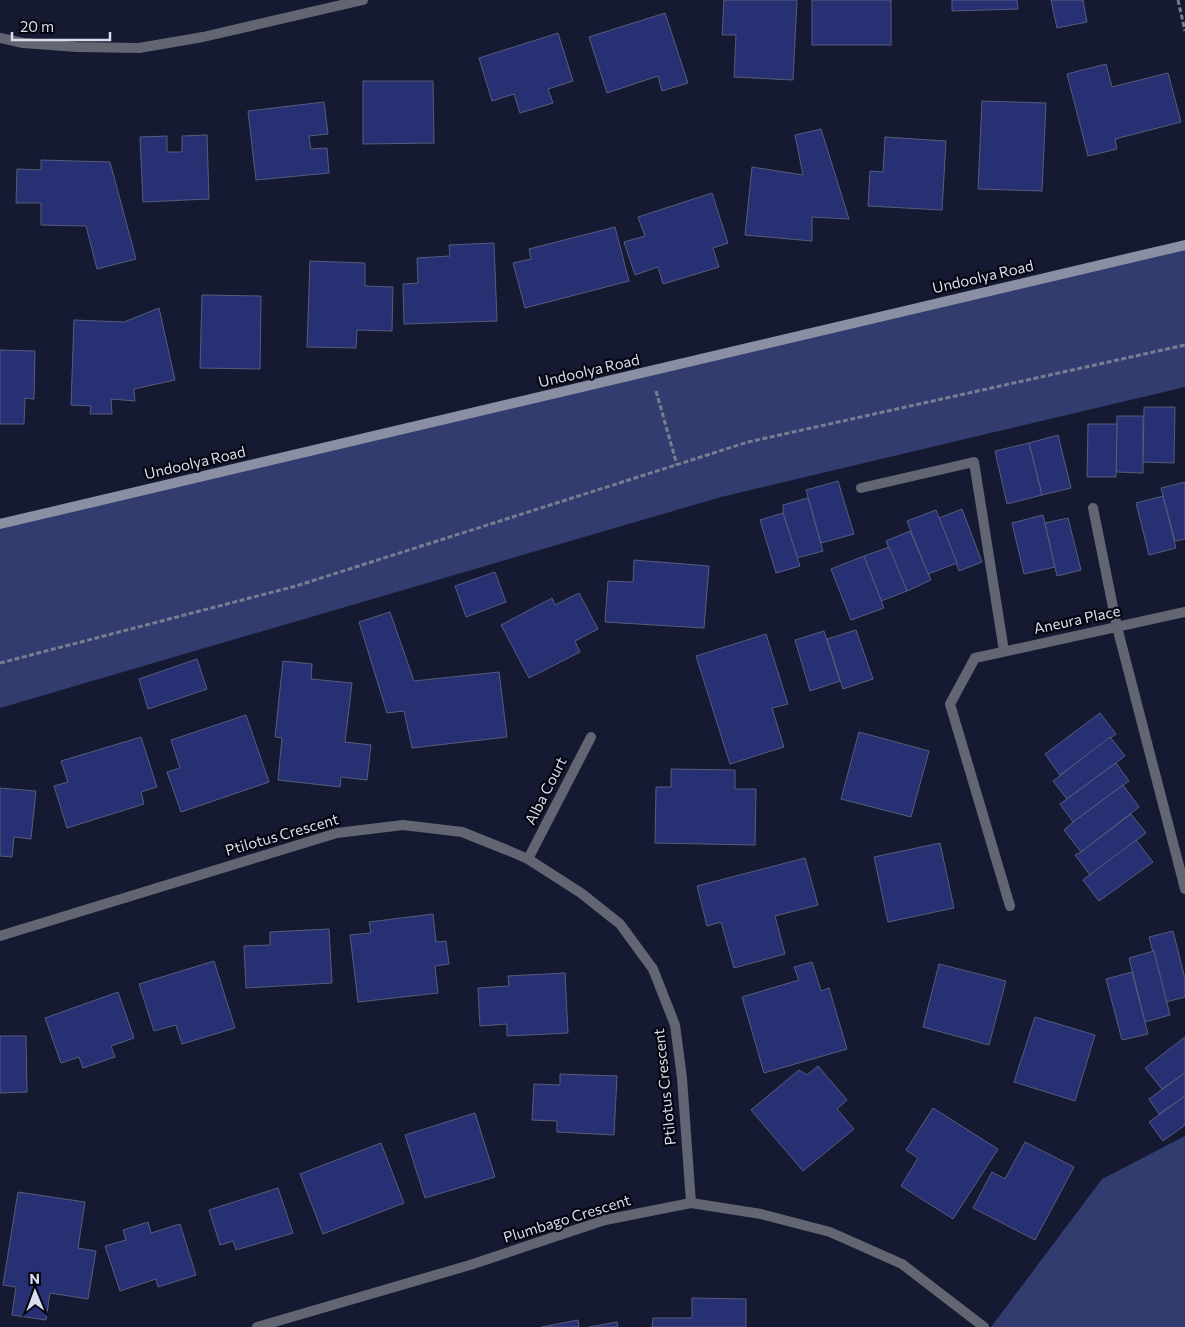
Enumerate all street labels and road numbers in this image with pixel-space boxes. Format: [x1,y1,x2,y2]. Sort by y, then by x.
street label: Undoolya Road [930,256,1035,296]
street label: Undoolya Road [536,350,641,390]
street label: Undoolya Road [142,442,247,482]
street label: Aneura Place [1032,601,1122,637]
street label: Alba Court [520,754,570,827]
street label: Ptilotus Crescent [223,809,341,859]
street label: Ptilotus Crescent [649,1028,679,1146]
street label: Plumbago Crescent [501,1190,632,1246]

